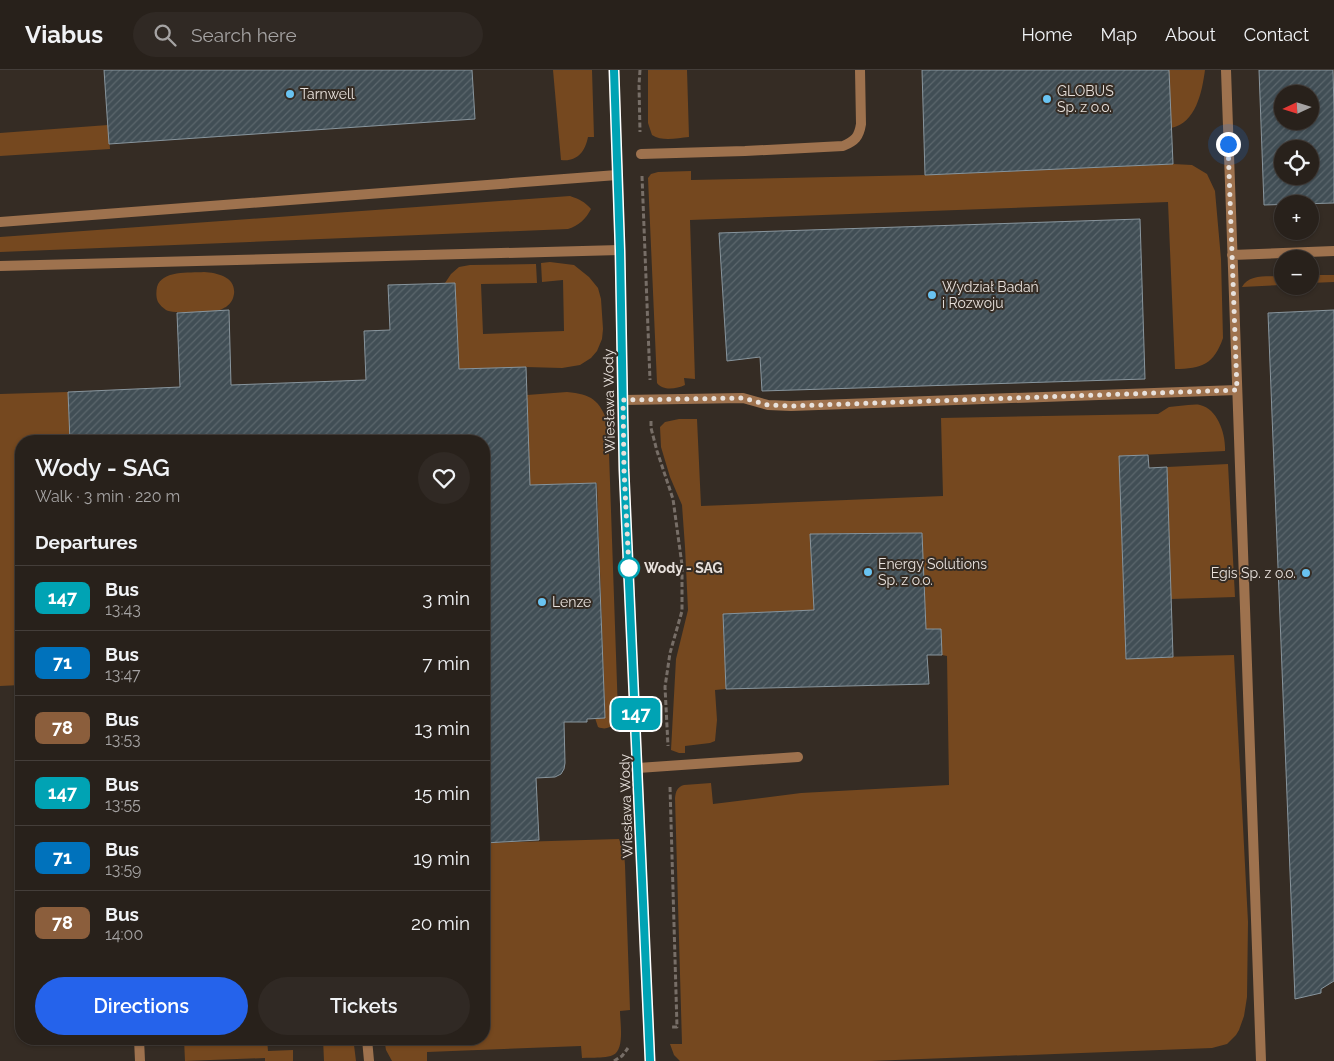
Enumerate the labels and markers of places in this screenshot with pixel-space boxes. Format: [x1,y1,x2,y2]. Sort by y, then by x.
place label: GLOBUS Sp. z o.o. [1057,83,1114,115]
place label: Tarnwell [300,86,355,102]
marker: Tarnwell [284,88,296,100]
marker: GLOBUS Sp. z o.o. [1041,93,1053,105]
place label: Wydział Badań i Rozwoju [942,279,1039,311]
marker: Wydział Badań i Rozwoju [926,289,938,301]
place label: Energy Solutions Sp. z o.o. [878,556,987,588]
marker: Wody - SAG [618,557,640,579]
place label: Wody - SAG [644,560,723,576]
place label: Egis Sp. z o.o. [1211,565,1296,581]
marker: Energy Solutions Sp. z o.o. [862,566,874,578]
marker: Egis Sp. z o.o. [1300,567,1312,579]
place label: Lenze [552,594,591,610]
marker: Lenze [536,596,548,608]

